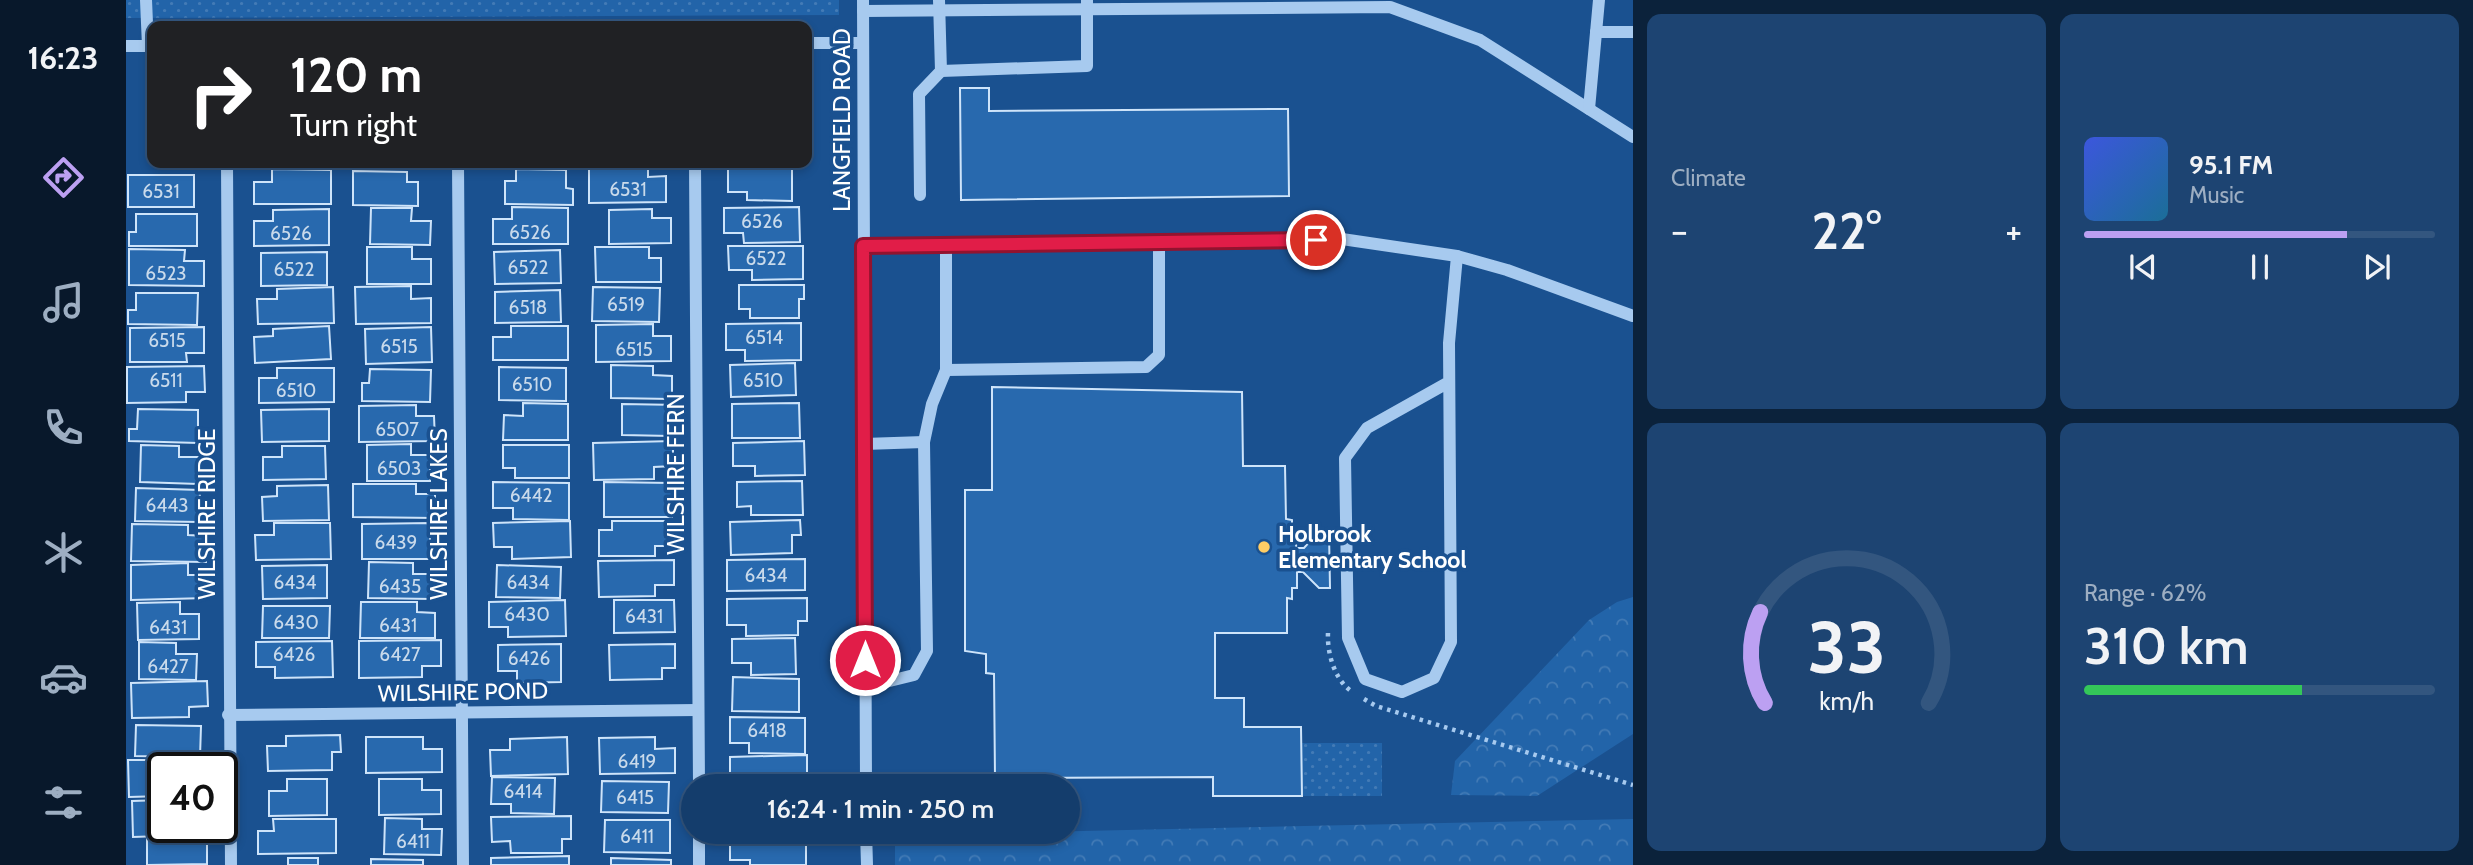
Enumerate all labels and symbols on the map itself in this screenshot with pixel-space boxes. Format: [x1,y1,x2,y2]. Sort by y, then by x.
street label: LANGFIELD ROAD [828,28,856,212]
house number: 6531 [609,178,647,201]
house number: 6531 [142,180,180,203]
house number: 6526 [741,210,783,233]
pin [1286,210,1346,270]
house number: 6526 [509,221,551,244]
house number: 6526 [270,222,312,245]
house number: 6522 [746,247,786,270]
house number: 6522 [508,256,548,279]
house number: 6522 [274,258,314,281]
house number: 6523 [145,262,187,285]
house number: 6519 [607,293,645,316]
house number: 6518 [509,296,547,319]
house number: 6514 [745,326,783,349]
house number: 6515 [148,329,186,352]
house number: 6515 [380,335,418,358]
house number: 6515 [615,338,653,361]
house number: 6511 [149,369,183,392]
house number: 6510 [743,369,783,392]
house number: 6510 [512,373,552,396]
house number: 6510 [276,379,316,402]
street label: WILSHIRE FERN [662,393,690,555]
house number: 6507 [375,418,419,441]
street label: WILSHIRE RIDGE [193,428,221,600]
street label: WILSHIRE LAKES [425,428,453,600]
house number: 6503 [377,457,421,480]
house number: 6442 [510,484,552,507]
house number: 6443 [145,494,189,517]
place label: Holbrook Elementary School [1278,520,1466,574]
house number: 6439 [375,531,417,554]
marker: Holbrook Elementary School [1256,539,1272,555]
house number: 6434 [744,564,788,587]
house number: 6434 [273,571,317,594]
house number: 6434 [506,571,550,594]
house number: 6435 [379,575,421,598]
house number: 6430 [504,603,550,626]
house number: 6431 [625,605,663,628]
house number: 6430 [273,611,319,634]
house number: 6431 [379,614,417,637]
house number: 6431 [149,616,187,639]
position arrow [828,623,902,697]
house number: 6426 [273,643,315,666]
house number: 6427 [379,643,421,666]
house number: 6426 [508,647,550,670]
house number: 6427 [147,655,189,678]
street label: WILSHIRE POND [378,677,548,707]
house number: 6418 [747,719,787,742]
house number: 6419 [618,750,656,773]
speed limit sign: 40 [147,752,238,843]
house number: 6414 [504,780,542,803]
house number: 6415 [616,786,654,809]
house number: 6411 [620,825,654,848]
house number: 6411 [396,830,430,853]

